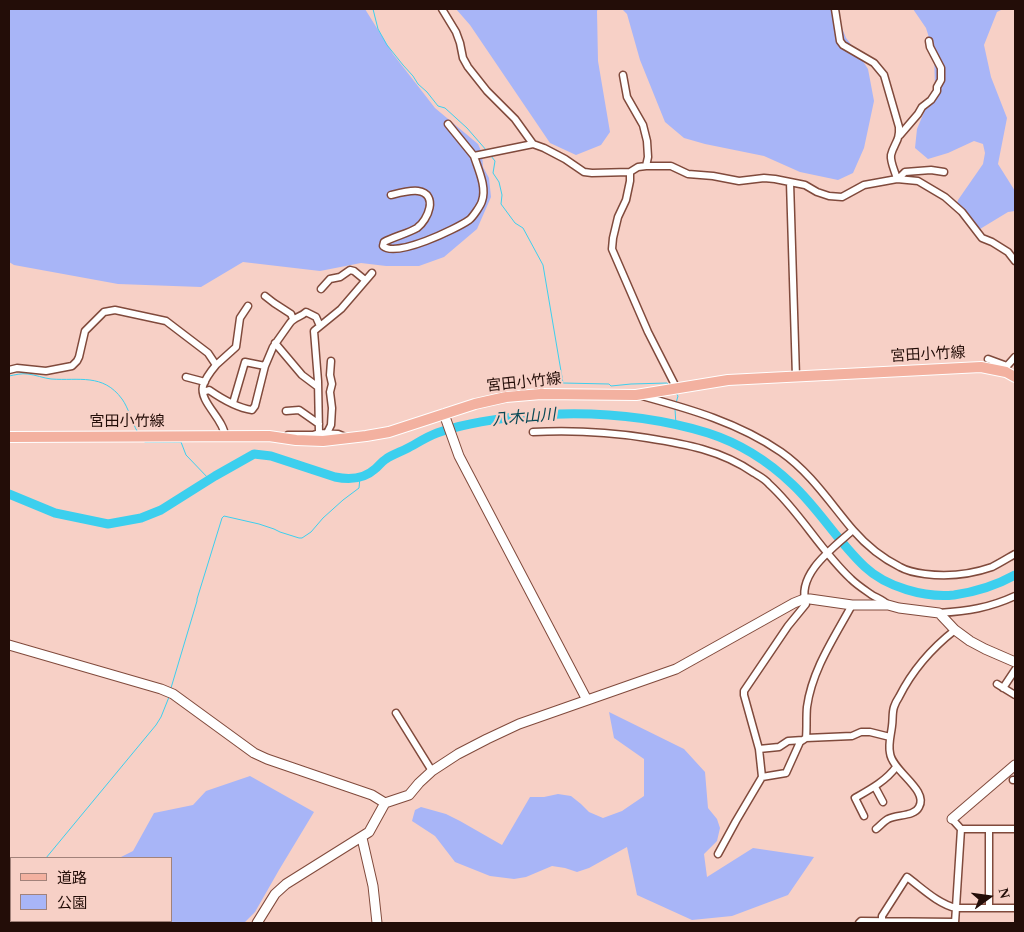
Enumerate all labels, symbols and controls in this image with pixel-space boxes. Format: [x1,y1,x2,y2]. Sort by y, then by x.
street label: 宮田小竹線 [890,344,966,366]
street label: 宮田小竹線 [486,370,562,396]
water label: 八木山川 [491,406,557,430]
street label: 宮田小竹線 [90,413,164,431]
legend [10,857,172,922]
text: 道路 [57,870,87,886]
north arrow [964,872,1014,922]
text: N [996,887,1013,900]
text: 公園 [57,895,87,911]

